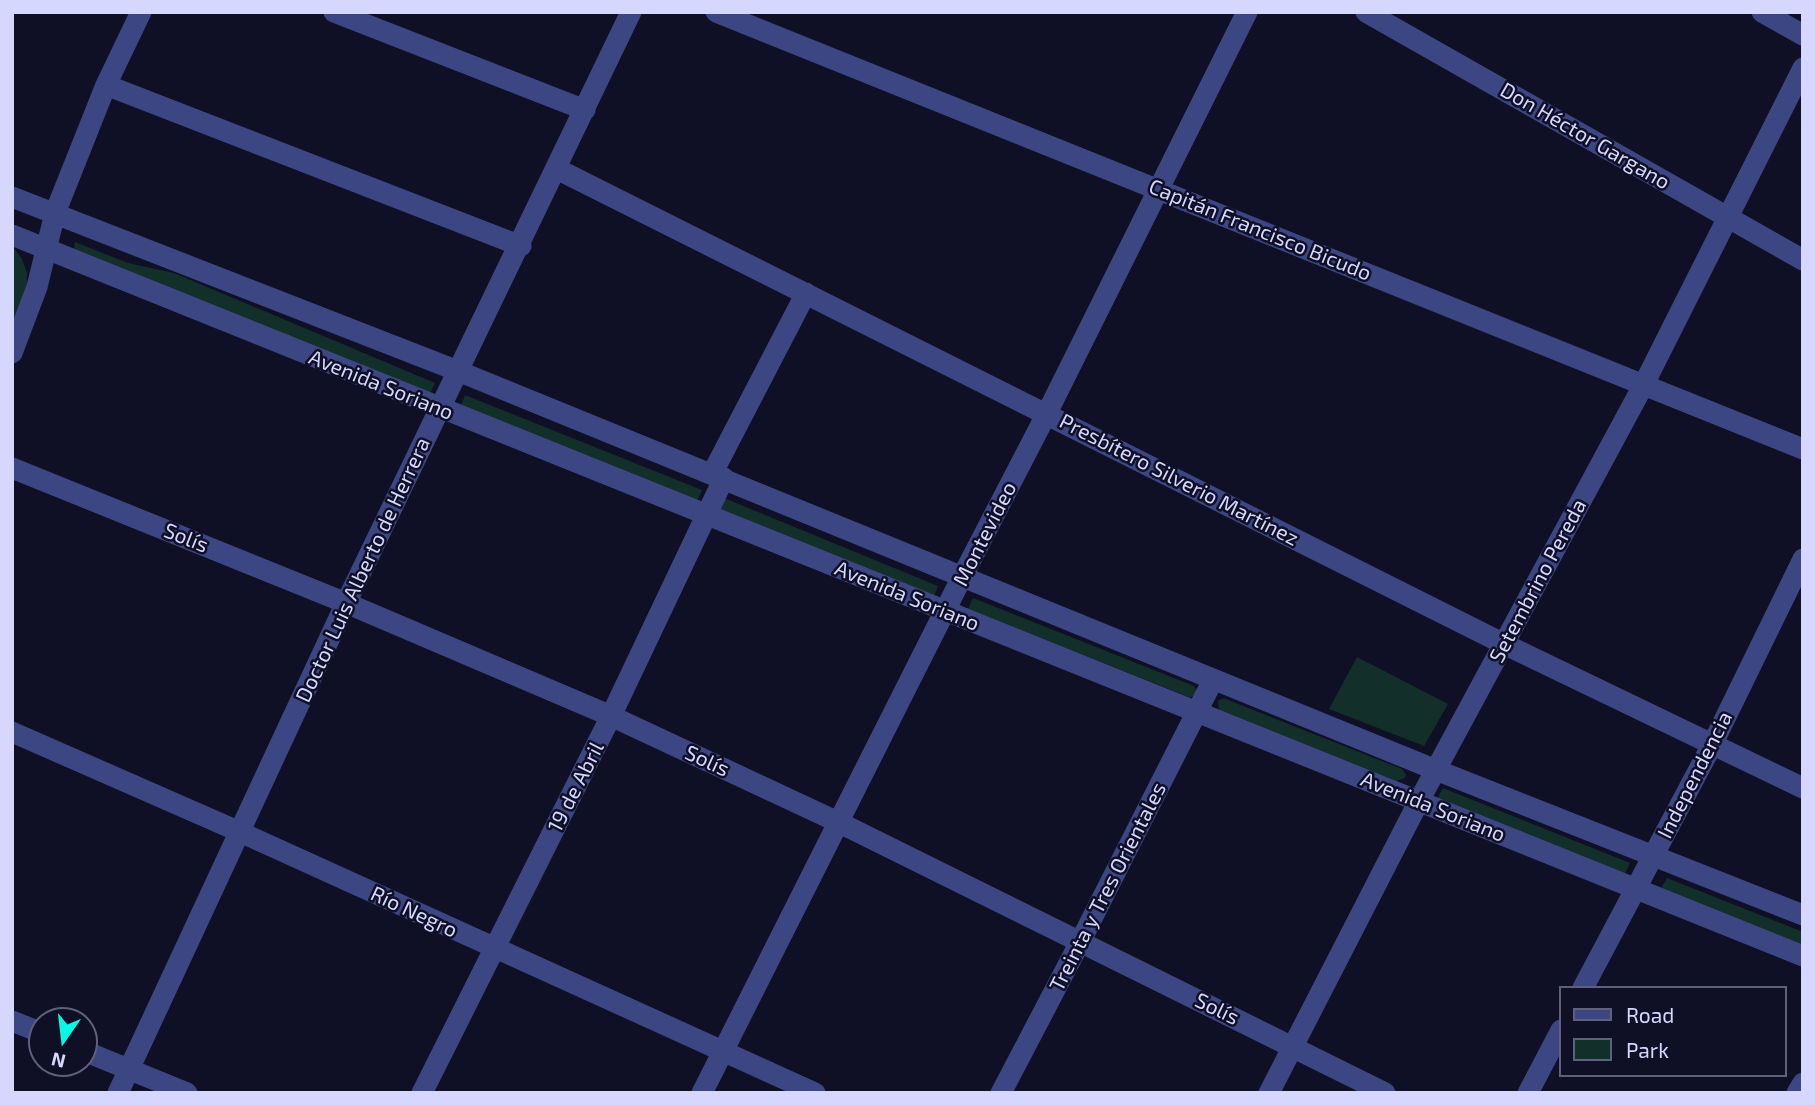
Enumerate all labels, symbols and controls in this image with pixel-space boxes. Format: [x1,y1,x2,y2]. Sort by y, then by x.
street label: Don Héctor Gargano [1496,77,1674,195]
street label: Capitán Francisco Bicudo [1145,174,1375,286]
street label: Avenida Soriano [305,345,457,425]
street label: Presbítero Silverio Martínez [1055,409,1303,551]
street label: Doctor Luis Alberto de Herrera [290,434,436,706]
street label: Montevideo [948,478,1022,590]
street label: Setembrino Pereda [1484,495,1592,667]
street label: Solís [160,518,212,558]
street label: Avenida Soriano [831,556,983,636]
street label: Independencia [1652,707,1738,843]
street label: 19 de Abril [543,738,609,836]
street label: Solís [681,740,733,782]
street label: Avenida Soriano [1357,767,1509,847]
street label: Treinta y Tres Orientales [1044,778,1172,996]
street label: Río Negro [367,881,461,943]
legend [1560,986,1787,1077]
street label: Solís [1191,988,1243,1030]
text: Road [1626,1002,1674,1027]
north arrow [28,1007,98,1077]
text: Park [1626,1037,1669,1062]
text: N [49,1048,68,1074]

